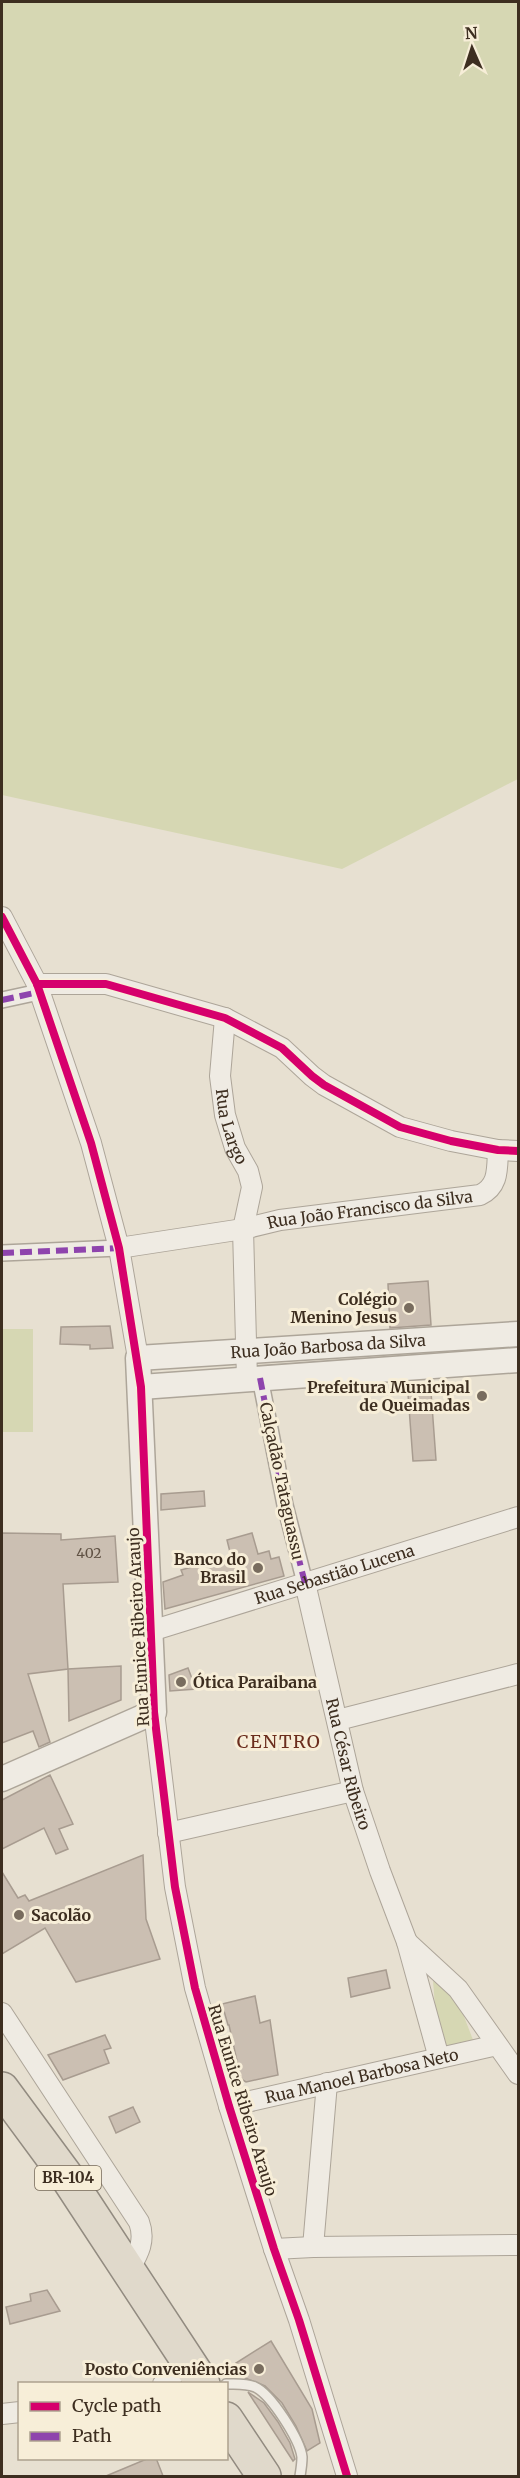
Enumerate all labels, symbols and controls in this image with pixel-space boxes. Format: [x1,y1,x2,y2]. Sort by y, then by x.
north arrow [442,18,502,78]
text: N [464,23,478,43]
street label: Rua Largo [212,1087,252,1168]
street label: Rua João Francisco da Silva [265,1186,474,1233]
place label: Colégio Menino Jesus [291,1289,397,1327]
marker: Colégio Menino Jesus [402,1301,416,1315]
street label: Rua João Barbosa da Silva [230,1330,427,1362]
place label: Prefeitura Municipal de Queimadas [307,1377,470,1415]
marker: Prefeitura Municipal de Queimadas [475,1389,489,1403]
street label: Calçadão Tataguassu [256,1400,308,1562]
street label: Rua Eunice Ribeiro Araujo [123,1527,153,1727]
street label: Rua Sebastião Lucena [252,1540,417,1608]
house number: 402 [76,1544,102,1562]
place label: Banco do Brasil [174,1549,246,1587]
marker: Banco do Brasil [251,1561,265,1575]
place label: Ótica Paraibana [193,1672,317,1692]
marker: Ótica Paraibana [174,1675,188,1689]
street label: Rua César Ribeiro [322,1696,375,1832]
district label: CENTRO [237,1730,321,1753]
place label: Sacolão [31,1905,92,1925]
marker: Sacolão [12,1908,26,1922]
street label: Rua Eunice Ribeiro Araujo [204,2002,282,2198]
street label: Rua Manoel Barbosa Neto [263,2044,460,2108]
road number: BR-104 [35,2166,101,2190]
place label: Posto Conveniências [85,2359,247,2379]
marker: Posto Conveniências [252,2362,266,2376]
legend [18,2382,228,2460]
text: Cycle path [72,2394,162,2417]
text: Path [72,2424,112,2447]

